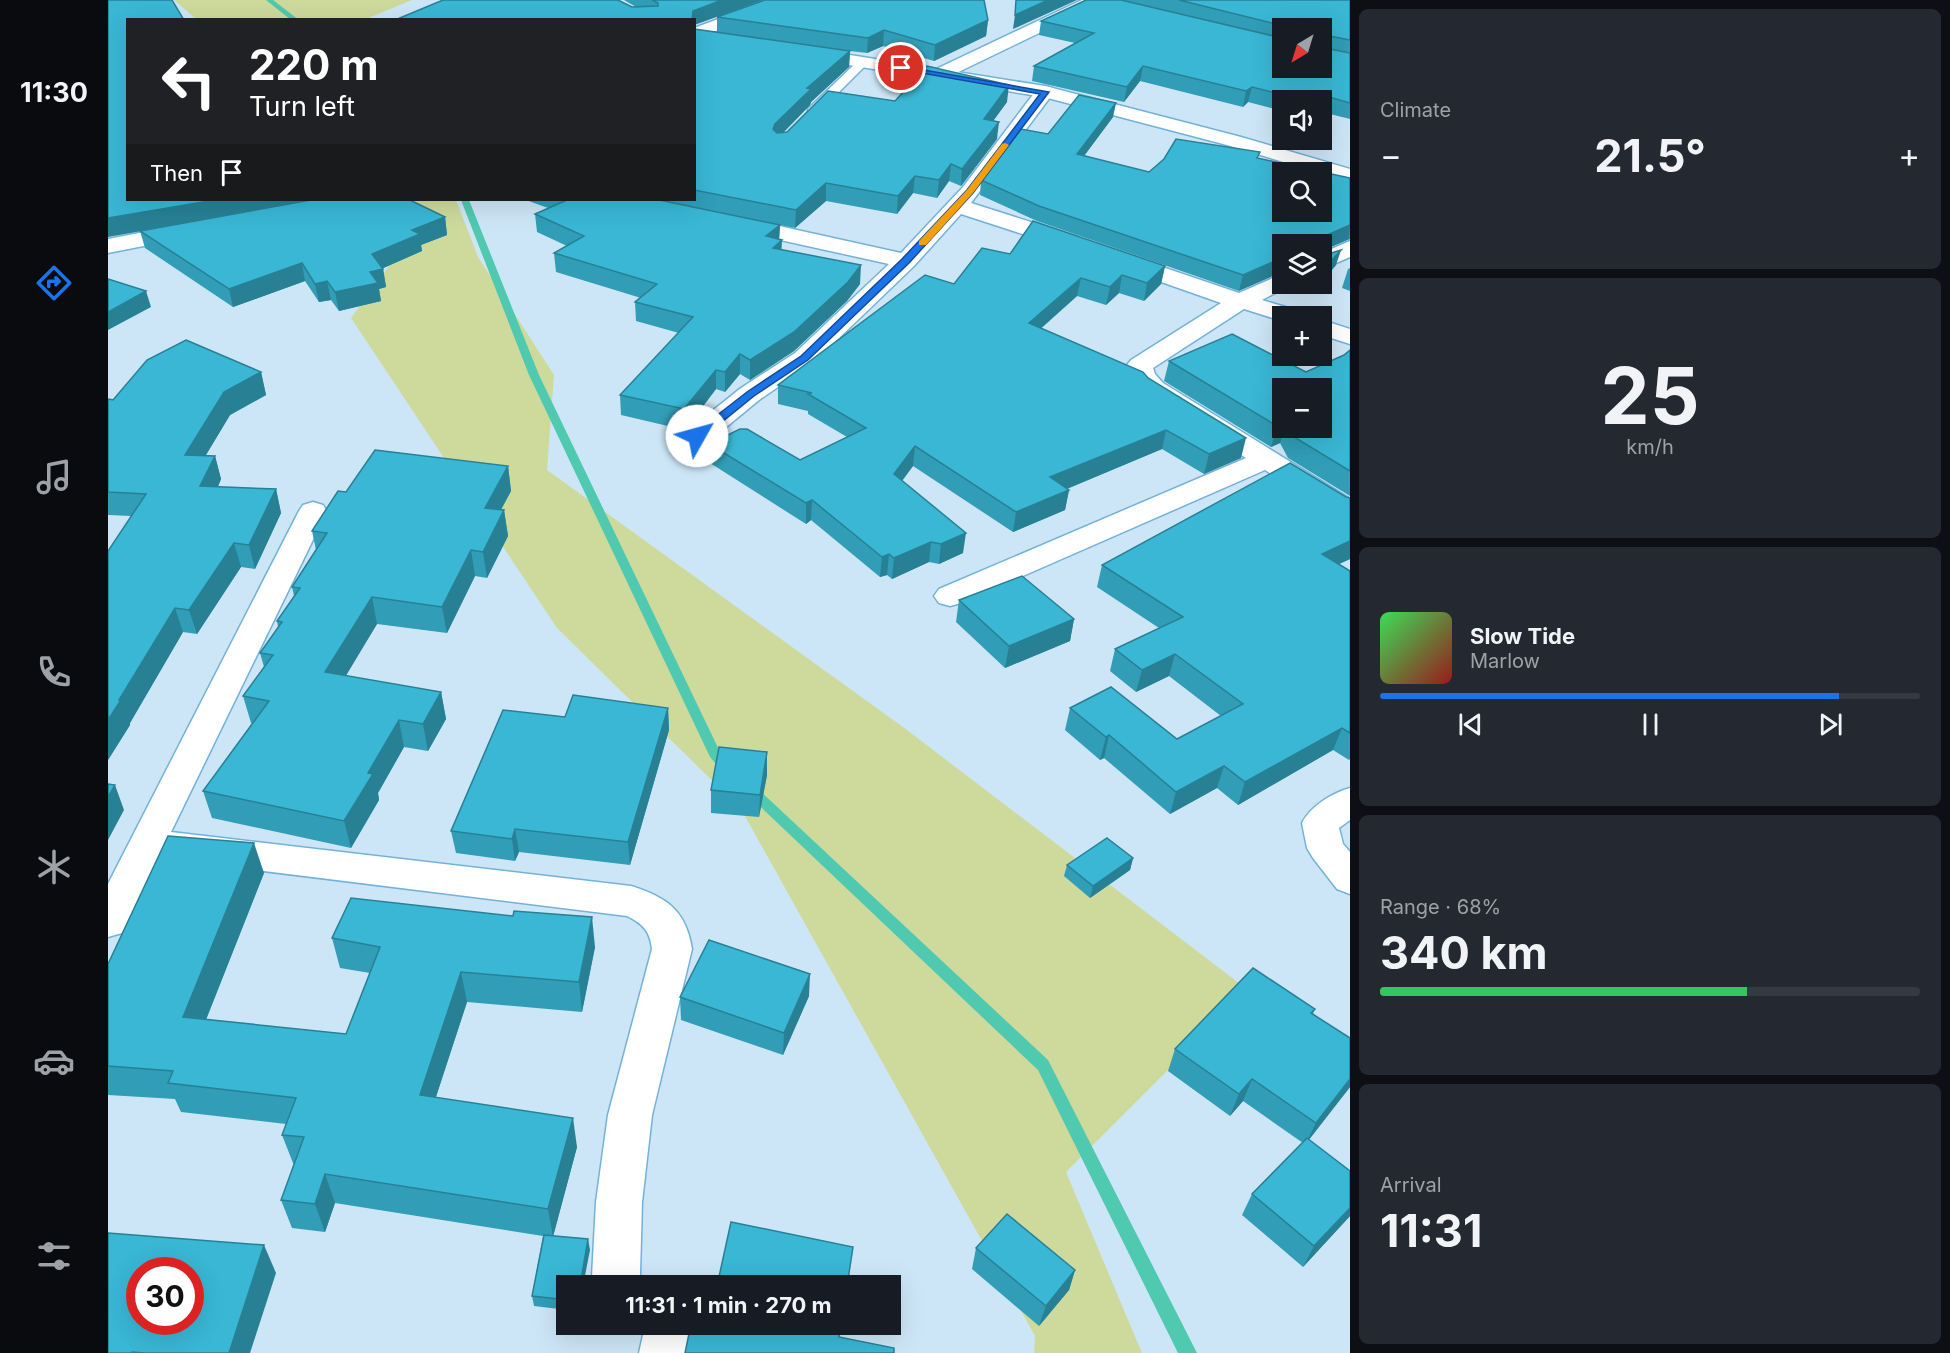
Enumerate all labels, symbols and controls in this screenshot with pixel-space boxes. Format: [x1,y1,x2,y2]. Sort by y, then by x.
north arrow [1272,18,1332,78]
map controls [1272,18,1332,438]
text: 220 m [249,39,379,90]
icon: left [150,42,228,120]
pin [875,42,926,93]
icon: arrive [884,51,917,84]
text: 11:30 [20,76,88,109]
text: Turn left [249,90,355,123]
button: sound [1272,90,1332,150]
text: Climate [1380,98,1451,122]
text: 21.5° [1594,128,1706,183]
text: − [1380,135,1402,175]
text: + [1898,135,1920,175]
icon: arrive [215,156,248,189]
text: Then [150,160,203,186]
button: search [1272,162,1332,222]
button: layers [1272,234,1332,294]
icon: directions [33,262,75,304]
button: + [1272,306,1332,366]
text: 25 [1601,348,1700,443]
button: − [1272,378,1332,438]
position arrow [665,404,729,468]
text: km/h [1626,435,1674,459]
icon: music [33,456,75,498]
text: Slow Tide [1470,623,1575,649]
text: Marlow [1470,649,1540,673]
icon: phone [33,651,75,693]
icon: previous [1454,708,1487,741]
icon: pause [1634,708,1667,741]
icon: next [1814,708,1847,741]
icon: climate [33,846,75,888]
text: Range · 68% [1380,895,1501,919]
text: 340 km [1380,925,1548,980]
icon: car [33,1040,75,1082]
text: Arrival [1380,1173,1442,1197]
text: 11:31 [1380,1203,1482,1258]
icon: filters [33,1235,75,1277]
speed limit sign: 30 [126,1257,204,1335]
text: 11:31 · 1 min · 270 m [625,1292,832,1318]

